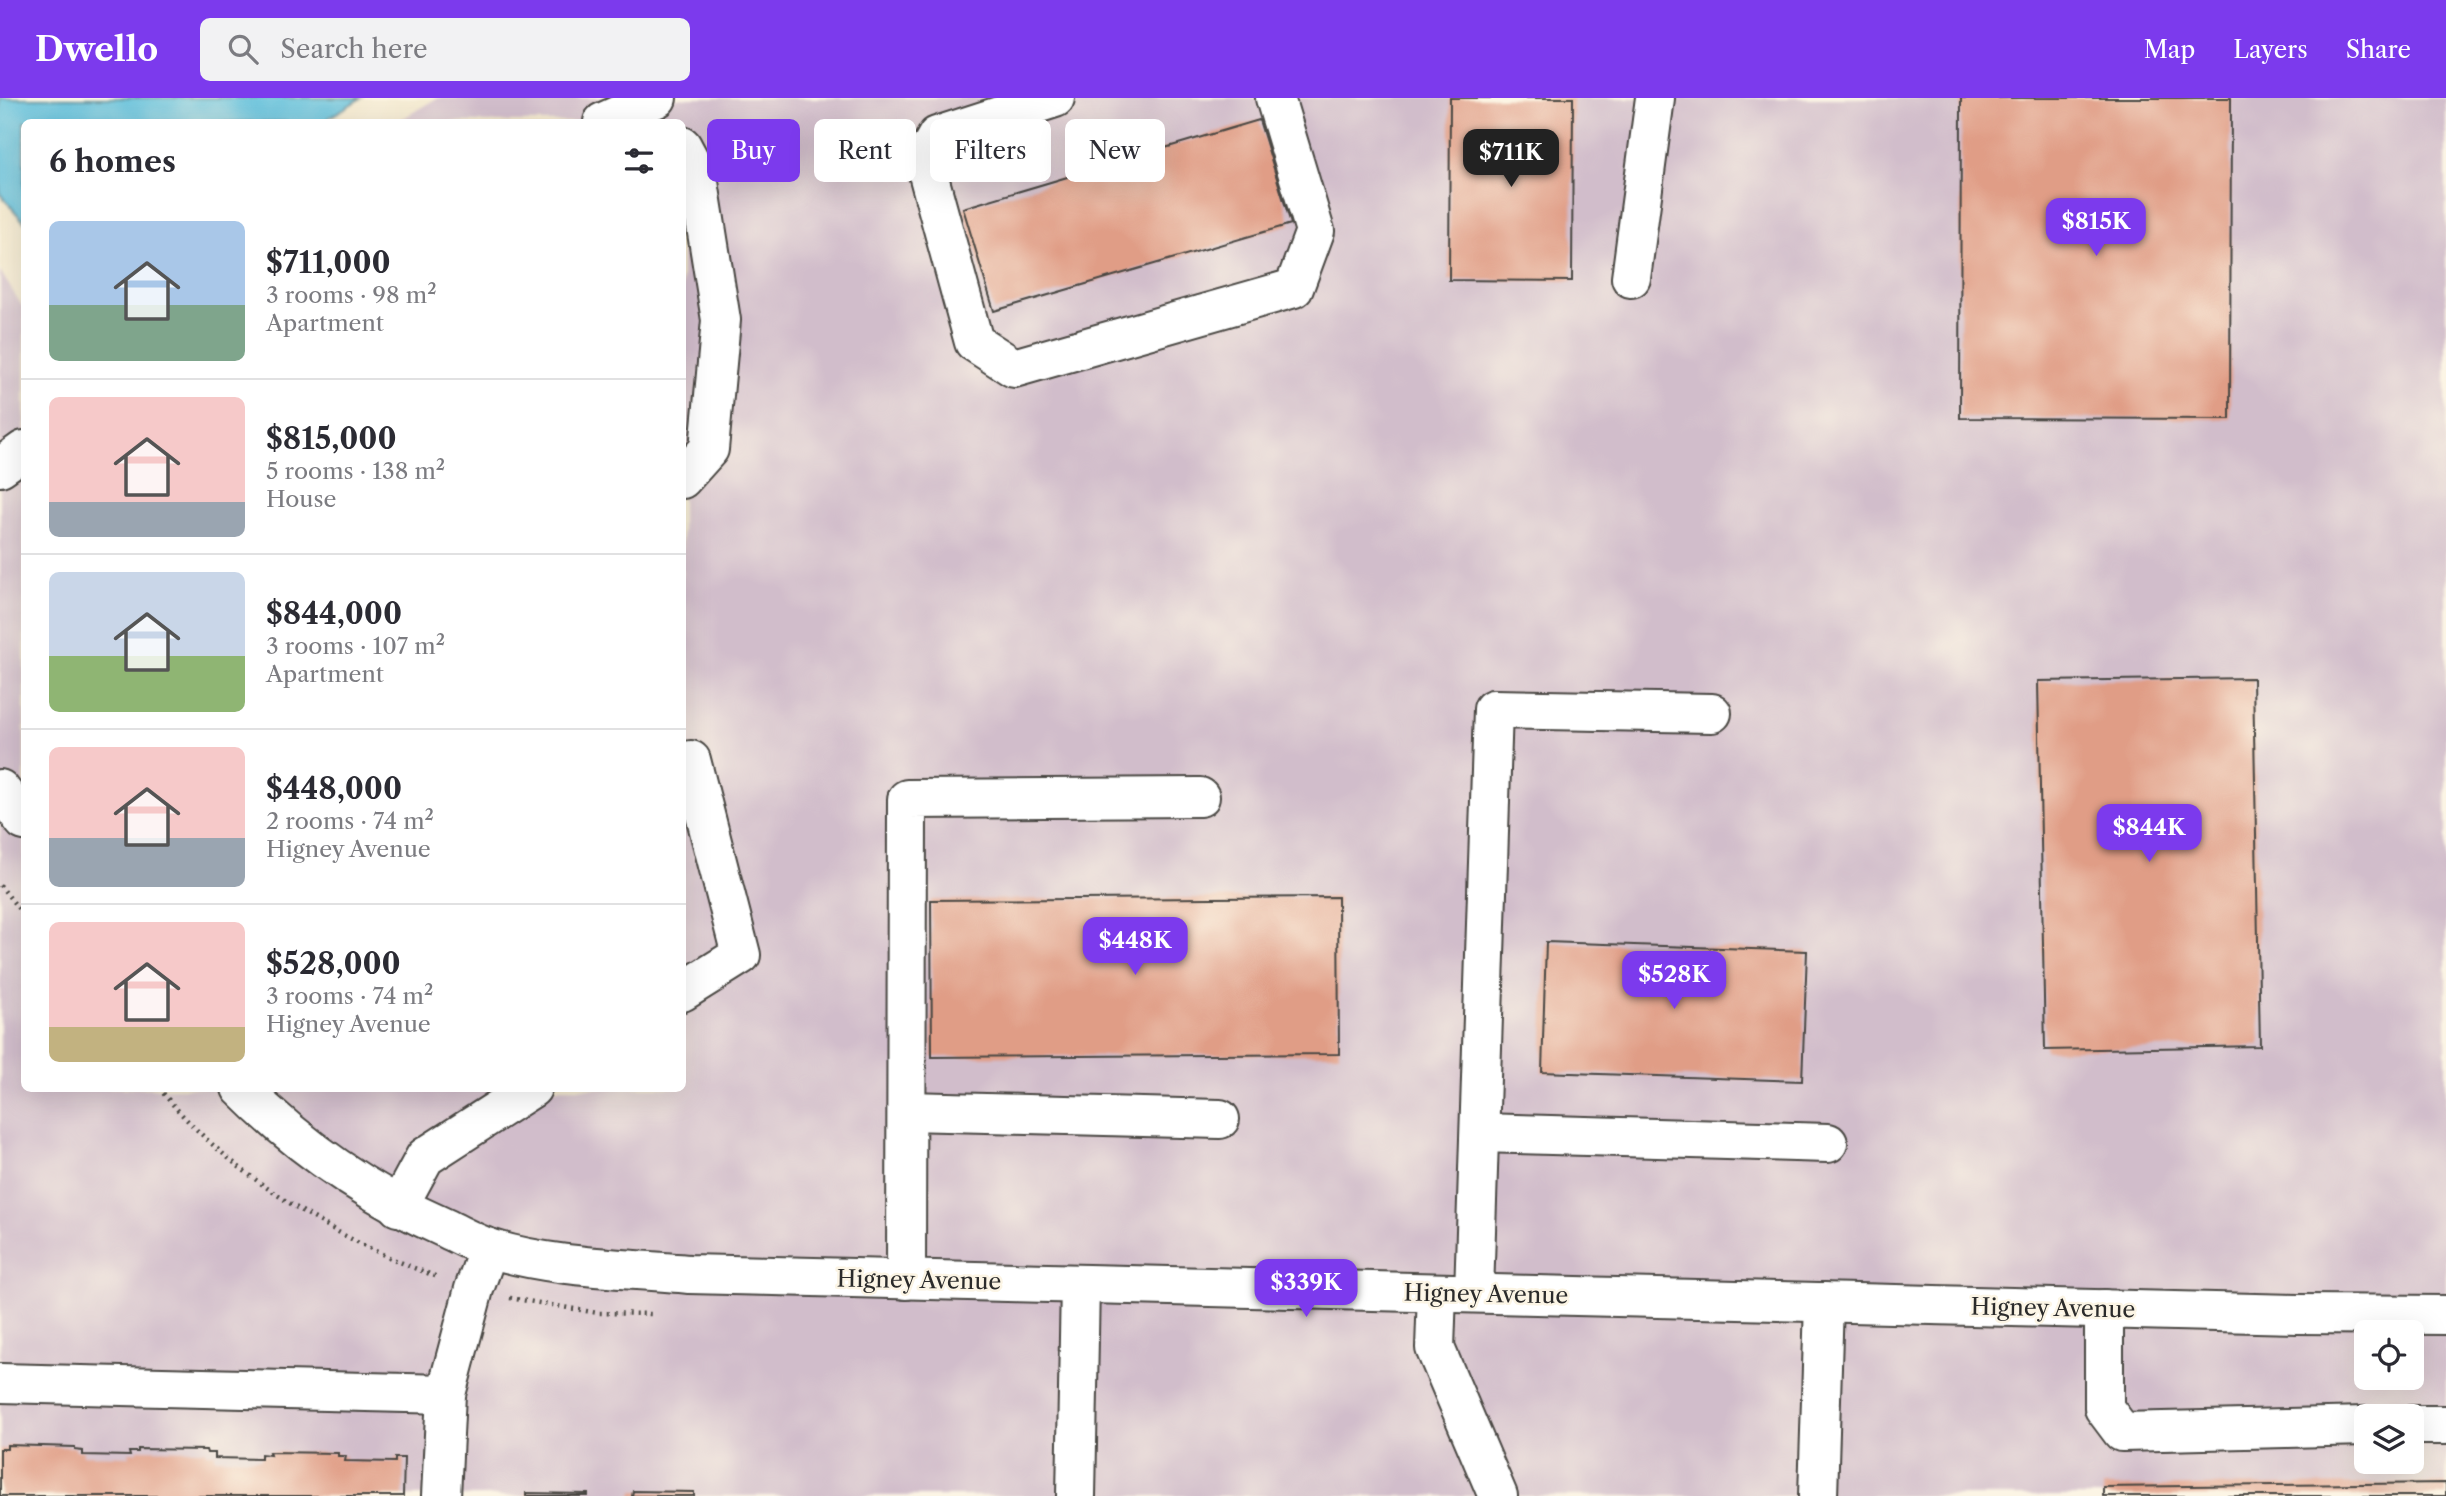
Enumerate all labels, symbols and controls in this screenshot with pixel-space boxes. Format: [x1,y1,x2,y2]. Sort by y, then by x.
search box [200,18,690,81]
text: Dwello [35,29,158,70]
icon: search [224,30,262,68]
text: Search here [280,33,428,65]
text: Map [2144,35,2195,64]
text: Layers [2233,35,2308,64]
text: Share [2346,35,2411,64]
chip: Buy [707,119,800,182]
chip: Rent [814,119,916,182]
chip: Filters [930,119,1051,182]
chip: New [1065,119,1165,182]
pin: $711K [1462,130,1560,189]
text: $711K [1479,138,1543,166]
icon: filters [620,142,658,180]
text: 6 homes [49,143,176,180]
pin: $815K [2047,198,2145,258]
text: $815K [2062,207,2130,235]
text: $711,000 [266,244,391,281]
icon: home [105,249,189,333]
text: 3 rooms · 98 m² [266,281,437,309]
text: Apartment [266,309,384,337]
text: $815,000 [266,420,397,457]
icon: home [105,425,189,509]
text: 5 rooms · 138 m² [266,457,445,485]
text: House [266,485,336,513]
text: $844,000 [266,595,402,632]
icon: home [105,600,189,684]
text: 3 rooms · 107 m² [266,632,445,660]
text: Apartment [266,660,384,688]
text: $448,000 [266,770,402,807]
icon: home [105,775,189,859]
pin: $844K [2100,804,2198,864]
text: 2 rooms · 74 m² [266,807,434,835]
text: $844K [2113,813,2185,841]
text: Higney Avenue [266,835,431,863]
pin: $448K [1086,918,1184,977]
text: $448K [1099,926,1171,954]
text: $528,000 [266,945,401,982]
icon: home [105,950,189,1034]
pin: $528K [1625,951,1723,1011]
text: $528K [1638,960,1710,988]
text: 3 rooms · 74 m² [266,982,433,1010]
text: Higney Avenue [266,1010,431,1038]
pin: $339K [1257,1260,1355,1319]
street label: Higney Avenue [836,1265,1002,1295]
text: $339K [1271,1268,1341,1296]
street label: Higney Avenue [1403,1279,1569,1309]
street label: Higney Avenue [1970,1293,2136,1323]
map controls [2354,1320,2424,1474]
button: locate [2354,1320,2424,1390]
button: layers [2354,1404,2424,1474]

